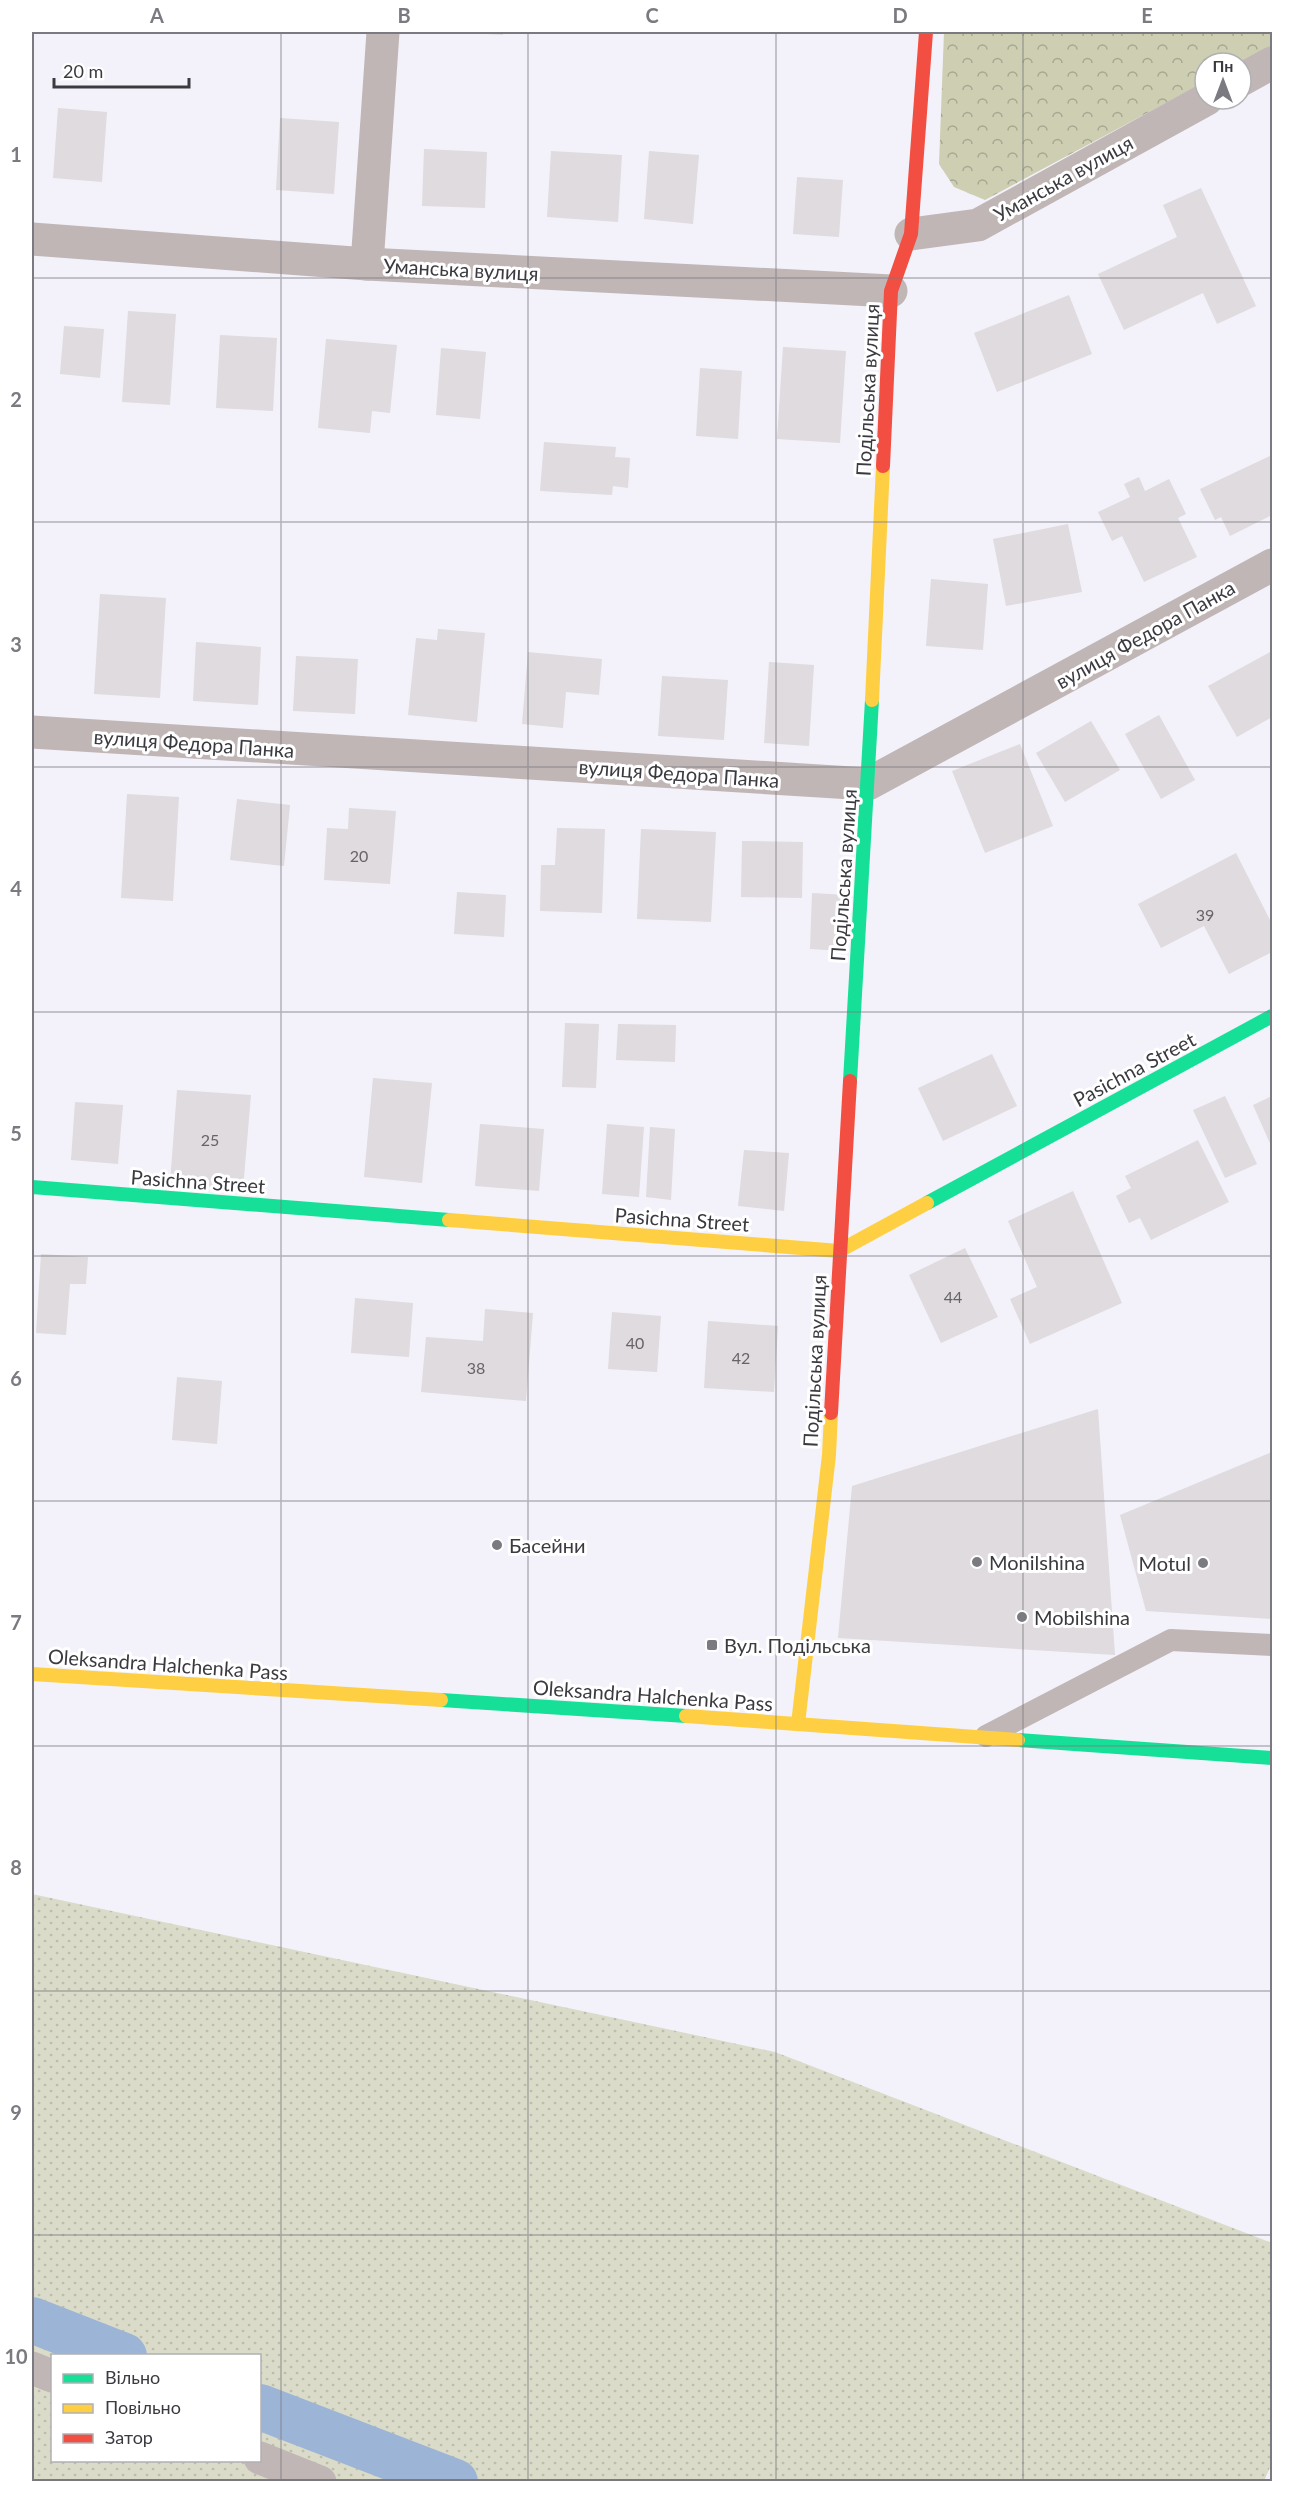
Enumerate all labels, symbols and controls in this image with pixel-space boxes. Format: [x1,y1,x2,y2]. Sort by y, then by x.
text: A [149,3,164,27]
text: B [397,3,411,27]
text: C [645,3,659,27]
text: D [892,3,908,27]
text: E [1141,3,1153,27]
scale bar [54,51,189,89]
north arrow [1193,51,1253,111]
text: Пн [1213,56,1233,75]
text: 20 m [63,60,103,82]
street label: Уманська вулиця [989,130,1137,226]
text: 1 [10,142,22,166]
street label: Уманська вулиця [383,253,539,285]
street label: Подільська вулиця [851,303,883,477]
text: 2 [10,387,22,411]
street label: вулиця Федора Панка [1051,575,1239,693]
text: 3 [10,632,22,656]
street label: вулиця Федора Панка [93,724,295,762]
street label: вулиця Федора Панка [578,754,780,792]
street label: Подільська вулиця [825,788,861,962]
house number: 20 [350,846,368,865]
text: 4 [10,876,22,900]
house number: 39 [1196,905,1214,924]
street label: Pasichna Street [1069,1027,1199,1111]
text: 5 [10,1121,22,1145]
house number: 25 [201,1130,219,1149]
street label: Pasichna Street [130,1164,266,1198]
street label: Pasichna Street [614,1202,750,1236]
street label: Подільська вулиця [798,1274,830,1448]
house number: 44 [944,1287,962,1306]
house number: 40 [626,1333,644,1352]
house number: 42 [732,1348,750,1367]
house number: 38 [467,1358,485,1377]
text: 6 [10,1366,22,1390]
place label: Басейни [509,1533,586,1557]
marker: Басейни [490,1538,504,1552]
place label: Monilshina [989,1550,1085,1574]
place label: Motul [1139,1551,1191,1575]
marker: Monilshina [970,1555,984,1569]
marker: Motul [1196,1556,1210,1570]
place label: Mobilshina [1034,1605,1130,1629]
text: 7 [10,1610,22,1634]
marker: Mobilshina [1015,1610,1029,1624]
place label: Вул. Подільська [724,1633,871,1657]
marker: Вул. Подільська [705,1638,719,1652]
street label: Oleksandra Halchenka Pass [47,1644,289,1684]
street label: Oleksandra Halchenka Pass [532,1675,774,1715]
text: 8 [10,1855,22,1879]
text: 9 [10,2100,22,2124]
text: 10 [4,2344,28,2368]
legend [51,2354,261,2462]
text: Вільно [105,2366,160,2388]
text: Повільно [105,2396,181,2418]
text: Затор [105,2426,153,2448]

